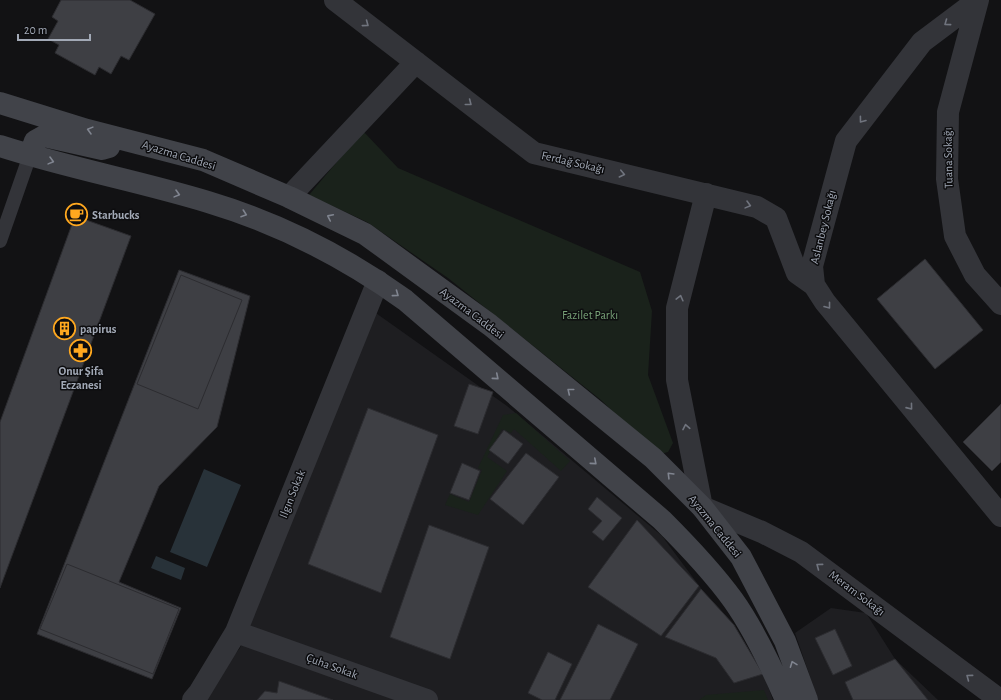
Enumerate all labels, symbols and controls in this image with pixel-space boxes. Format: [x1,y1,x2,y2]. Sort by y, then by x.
scale bar [18,16,90,42]
one-way arrow [944,18,951,26]
one-way arrow [361,19,368,26]
text: 20 m [24,24,47,36]
one-way arrow [465,98,472,106]
one-way arrow [860,116,867,123]
one-way arrow [87,127,93,135]
street label: Tuana Sokağı [941,127,955,189]
street label: Ayazma Caddesi [140,138,217,173]
street label: Ferdağ Sokağı [540,149,606,175]
one-way arrow [47,156,54,165]
one-way arrow [618,169,625,177]
one-way arrow [174,189,180,197]
street label: Aslanbey Sokağı [808,189,839,265]
one-way arrow [745,200,751,208]
cafe icon: Starbucks [63,202,89,228]
place label: Starbucks [92,209,140,221]
one-way arrow [241,209,248,218]
one-way arrow [327,214,334,222]
street label: Ayazma Caddesi [437,285,506,342]
one-way arrow [392,289,399,297]
one-way arrow [675,295,684,302]
one-way arrow [824,301,831,308]
park label: Fazilet Parkı [562,309,618,321]
building icon: papirus [52,316,78,342]
place label: papirus [80,323,117,335]
pharmacy icon: Onur Şifa Eczanesi [68,337,94,363]
place label: Onur Şifa Eczanesi [59,365,104,391]
one-way arrow [491,373,498,380]
one-way arrow [568,389,575,396]
one-way arrow [906,402,913,409]
one-way arrow [683,424,691,430]
one-way arrow [590,457,597,464]
street label: Ilgın Sokak [277,468,307,520]
one-way arrow [667,472,675,480]
street label: Ayazma Caddesi [686,493,744,560]
one-way arrow [817,564,824,571]
street label: Meram Sokağı [827,568,887,618]
street label: Çuha Sokak [305,651,360,681]
one-way arrow [790,660,798,667]
one-way arrow [966,674,973,682]

